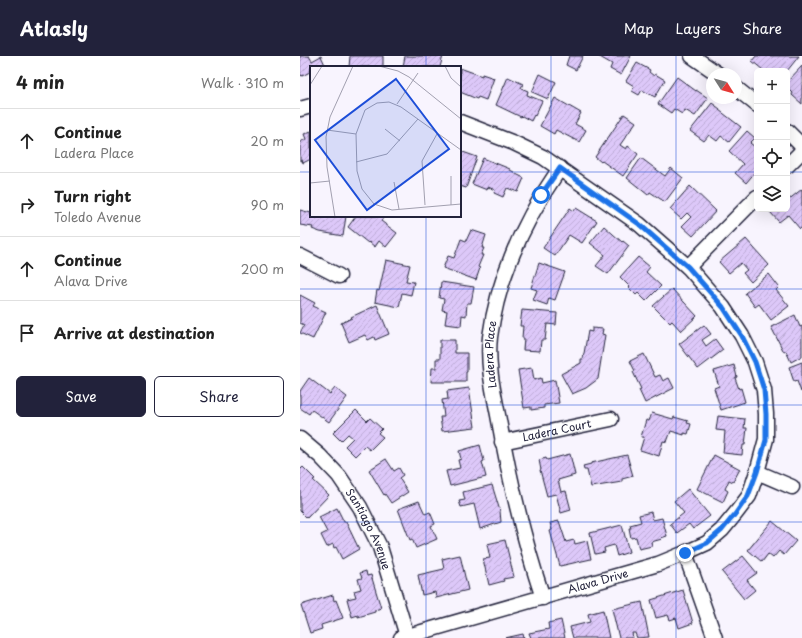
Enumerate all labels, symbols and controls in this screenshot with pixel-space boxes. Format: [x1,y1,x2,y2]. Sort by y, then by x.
text: Atlasly [20,14,88,42]
text: Map [624,18,654,39]
text: Layers [676,18,721,39]
text: Share [743,18,782,39]
inset map [310,66,461,217]
north arrow [706,68,742,104]
map controls [754,68,790,212]
button: + [754,68,790,104]
text: 4 min [16,69,64,95]
text: Walk · 310 m [201,73,284,92]
button: − [754,104,790,140]
text: Continue [54,120,122,143]
icon: ahead [16,130,38,152]
text: 20 m [250,131,284,150]
button: locate [754,140,790,176]
text: Ladera Place [54,143,134,162]
button: layers [754,176,790,212]
text: Turn right [54,184,131,207]
route start [532,186,550,204]
icon: right [16,194,38,216]
text: 90 m [251,195,284,214]
text: Toledo Avenue [54,207,141,226]
text: Continue [54,248,122,271]
icon: ahead [16,258,38,280]
text: 200 m [241,259,284,278]
text: Alava Drive [54,271,128,290]
street label: Ladera Place [480,319,501,390]
text: Arrive at destination [54,321,215,344]
icon: arrive [16,322,38,344]
button: Save [16,376,146,417]
button: Share [154,376,284,417]
street label: Ladera Court [521,414,593,445]
street label: Santiago Avenue [342,485,395,572]
route end [676,544,694,562]
street label: Alava Drive [565,564,630,598]

